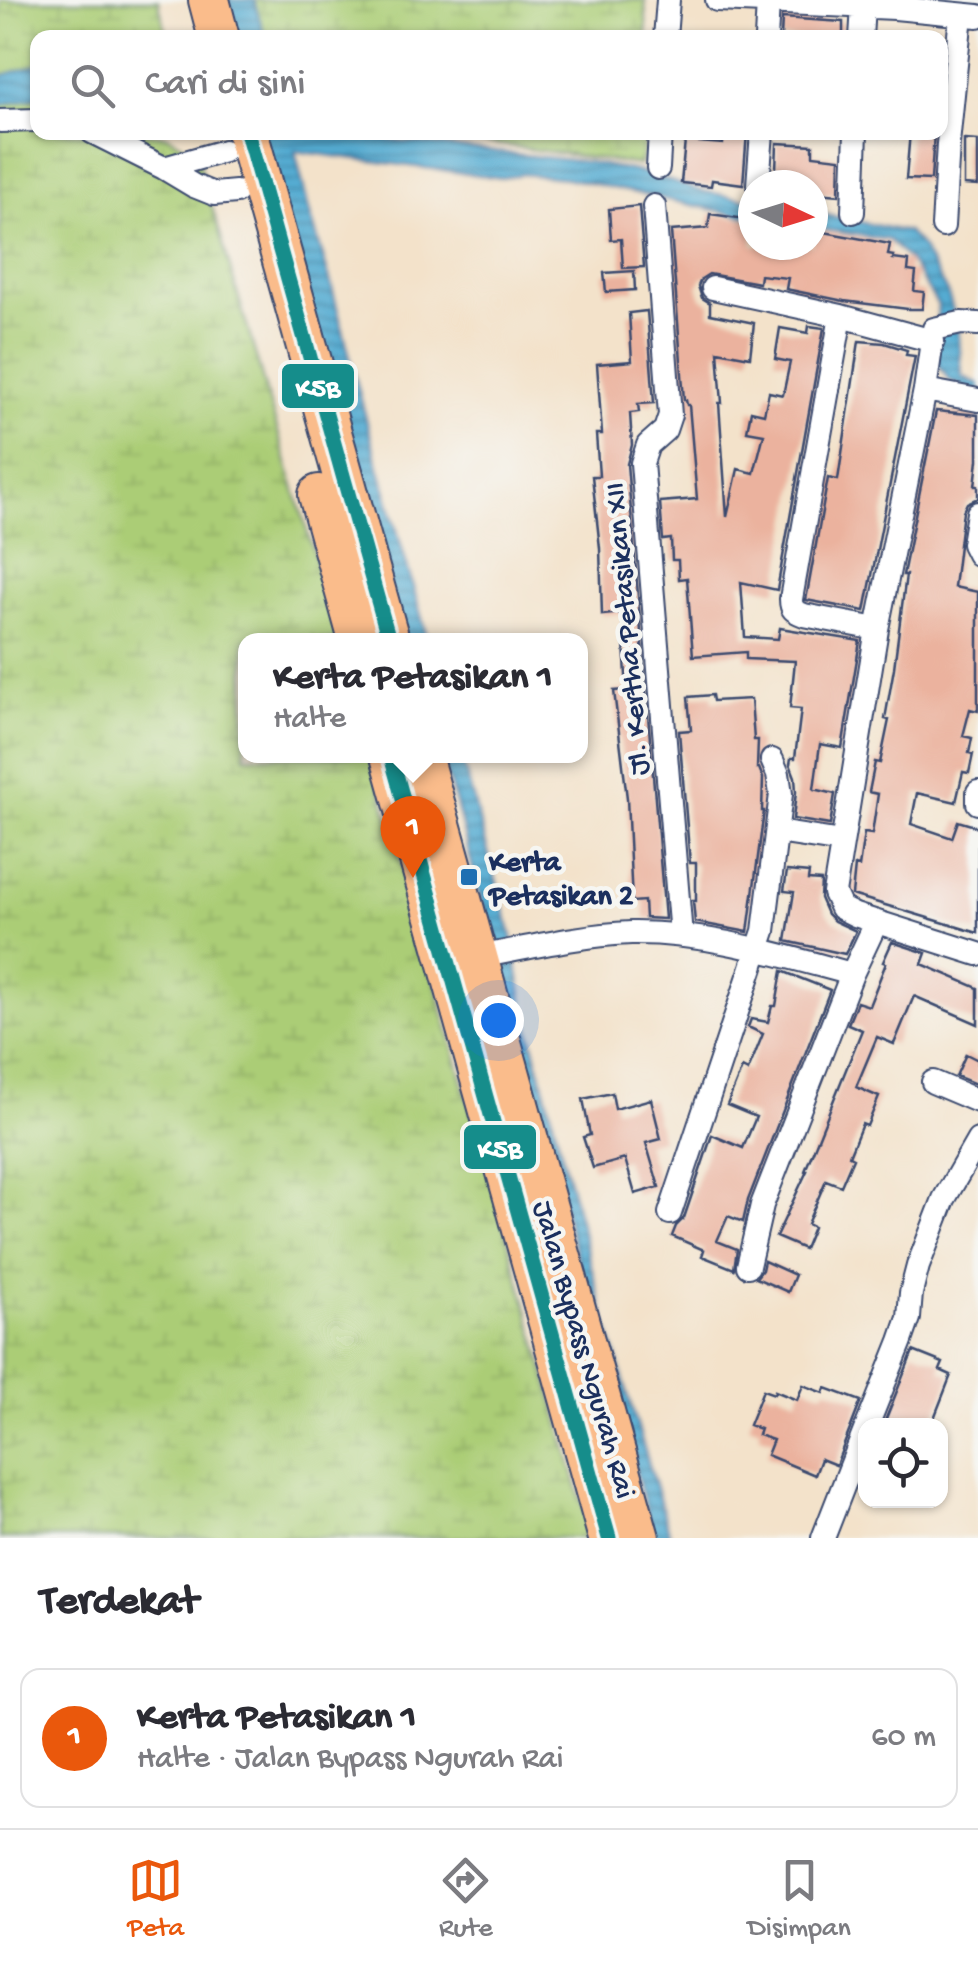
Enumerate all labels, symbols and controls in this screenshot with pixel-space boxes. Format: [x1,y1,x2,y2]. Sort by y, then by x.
search box [30,30,948,140]
icon: search [65,58,120,113]
text: Cari di sini [145,63,305,107]
north arrow [738,170,828,260]
line badge: K5B [280,362,356,410]
text: K5B [295,374,342,407]
street label: Jl. Kertha Petasikan XII [599,481,660,777]
popup [238,633,588,763]
text: Kerta Petasikan 1 [273,657,553,701]
text: Halte [273,701,346,739]
pin: 1 [380,796,446,878]
place label: Kerta Petasikan 2 [487,847,634,916]
marker: Kerta Petasikan 2 [458,866,480,888]
your location [473,995,524,1046]
line badge: K5B [462,1123,538,1171]
text: K5B [477,1135,524,1168]
street label: Jalan Bypass Ngurah Rai [522,1197,641,1503]
map controls [858,1418,948,1508]
button: locate [858,1418,948,1508]
text: Terdekat [40,1579,198,1628]
text: Kerta Petasikan 1 [137,1697,416,1741]
text: 1 [68,1719,81,1757]
text: 60 m [871,1719,936,1757]
text: Halte · Jalan Bypass Ngurah Rai [137,1741,563,1779]
tab: Peta [127,1853,184,1946]
tab: Rute [438,1853,493,1946]
tab: Disimpan [748,1853,851,1946]

